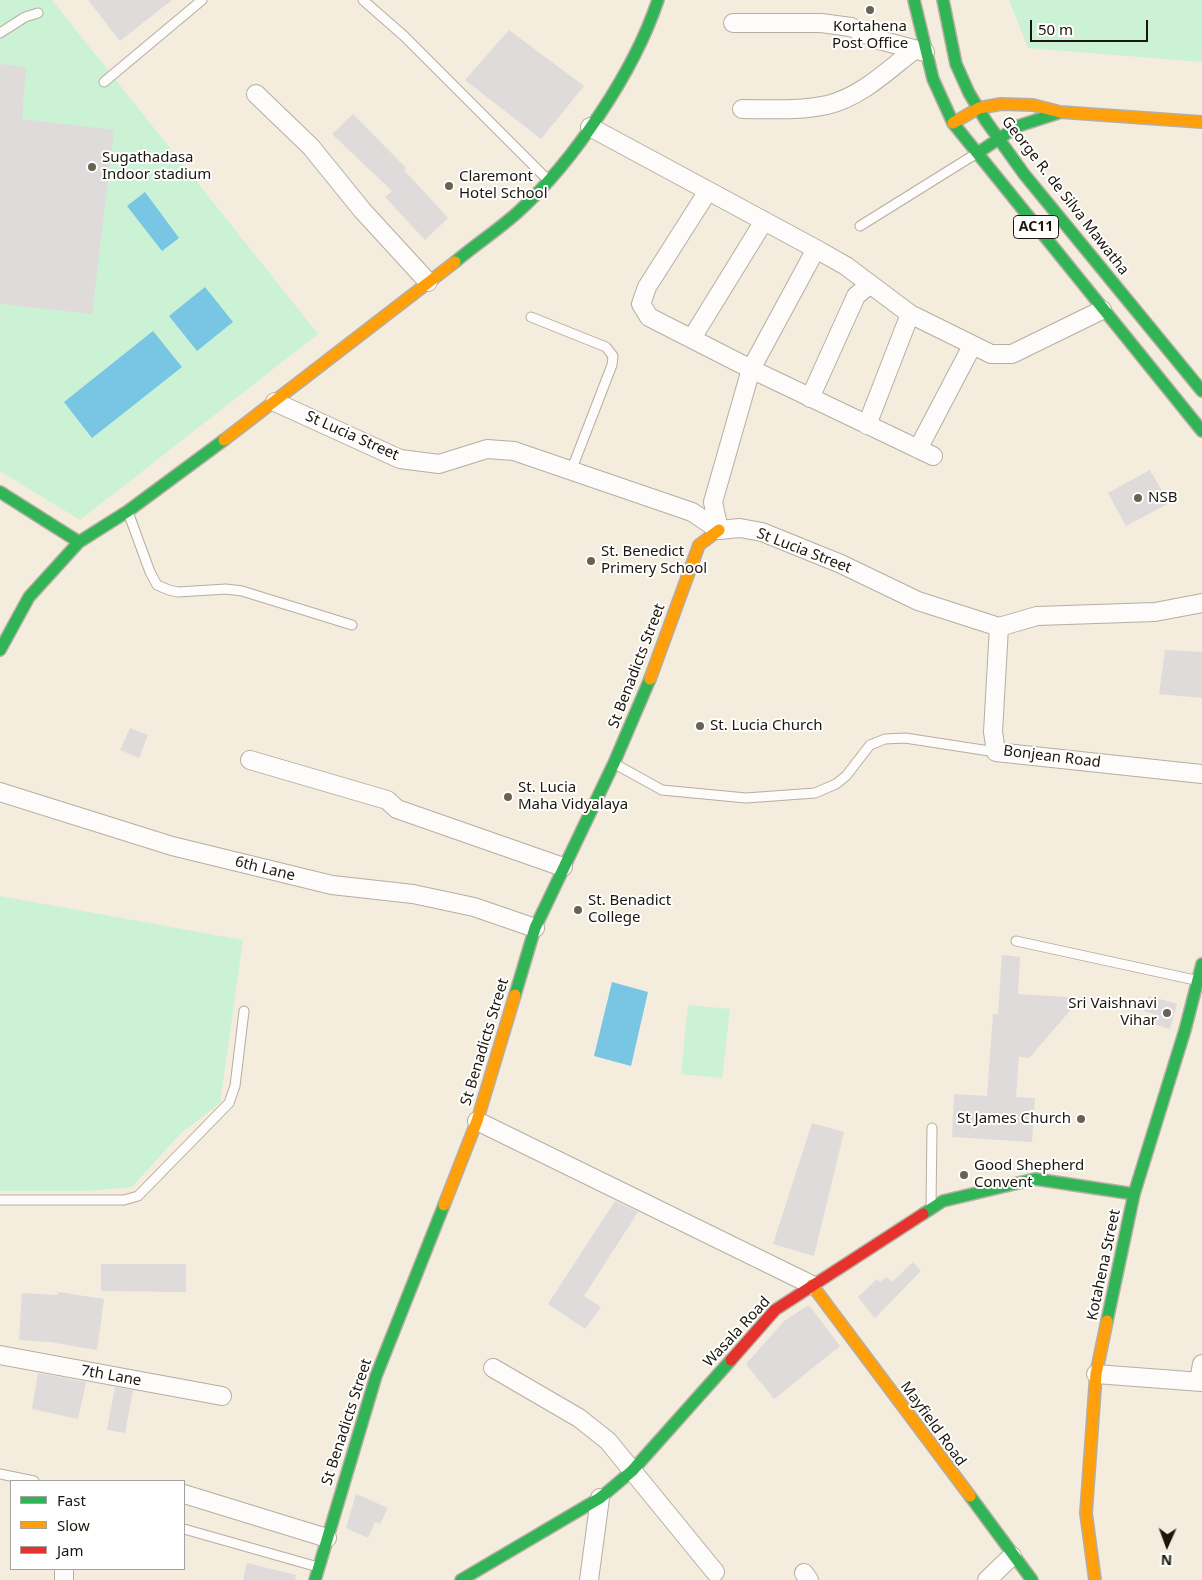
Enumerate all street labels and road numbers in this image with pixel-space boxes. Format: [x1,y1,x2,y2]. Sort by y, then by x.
street label: George R. de Silva Mawatha [998,113,1132,279]
road number: AC11 [1014,216,1058,238]
street label: St Lucia Street [303,407,401,465]
street label: St Lucia Street [754,525,854,577]
street label: St Benadicts Street [605,601,669,731]
street label: Bonjean Road [1002,742,1102,772]
street label: 6th Lane [233,853,297,885]
street label: St Benadicts Street [457,976,513,1108]
street label: Kotahena Street [1083,1208,1125,1322]
street label: Wasala Road [700,1293,774,1371]
street label: St Benadicts Street [318,1356,376,1488]
street label: 7th Lane [79,1362,143,1390]
street label: Mayfield Road [896,1378,970,1470]

